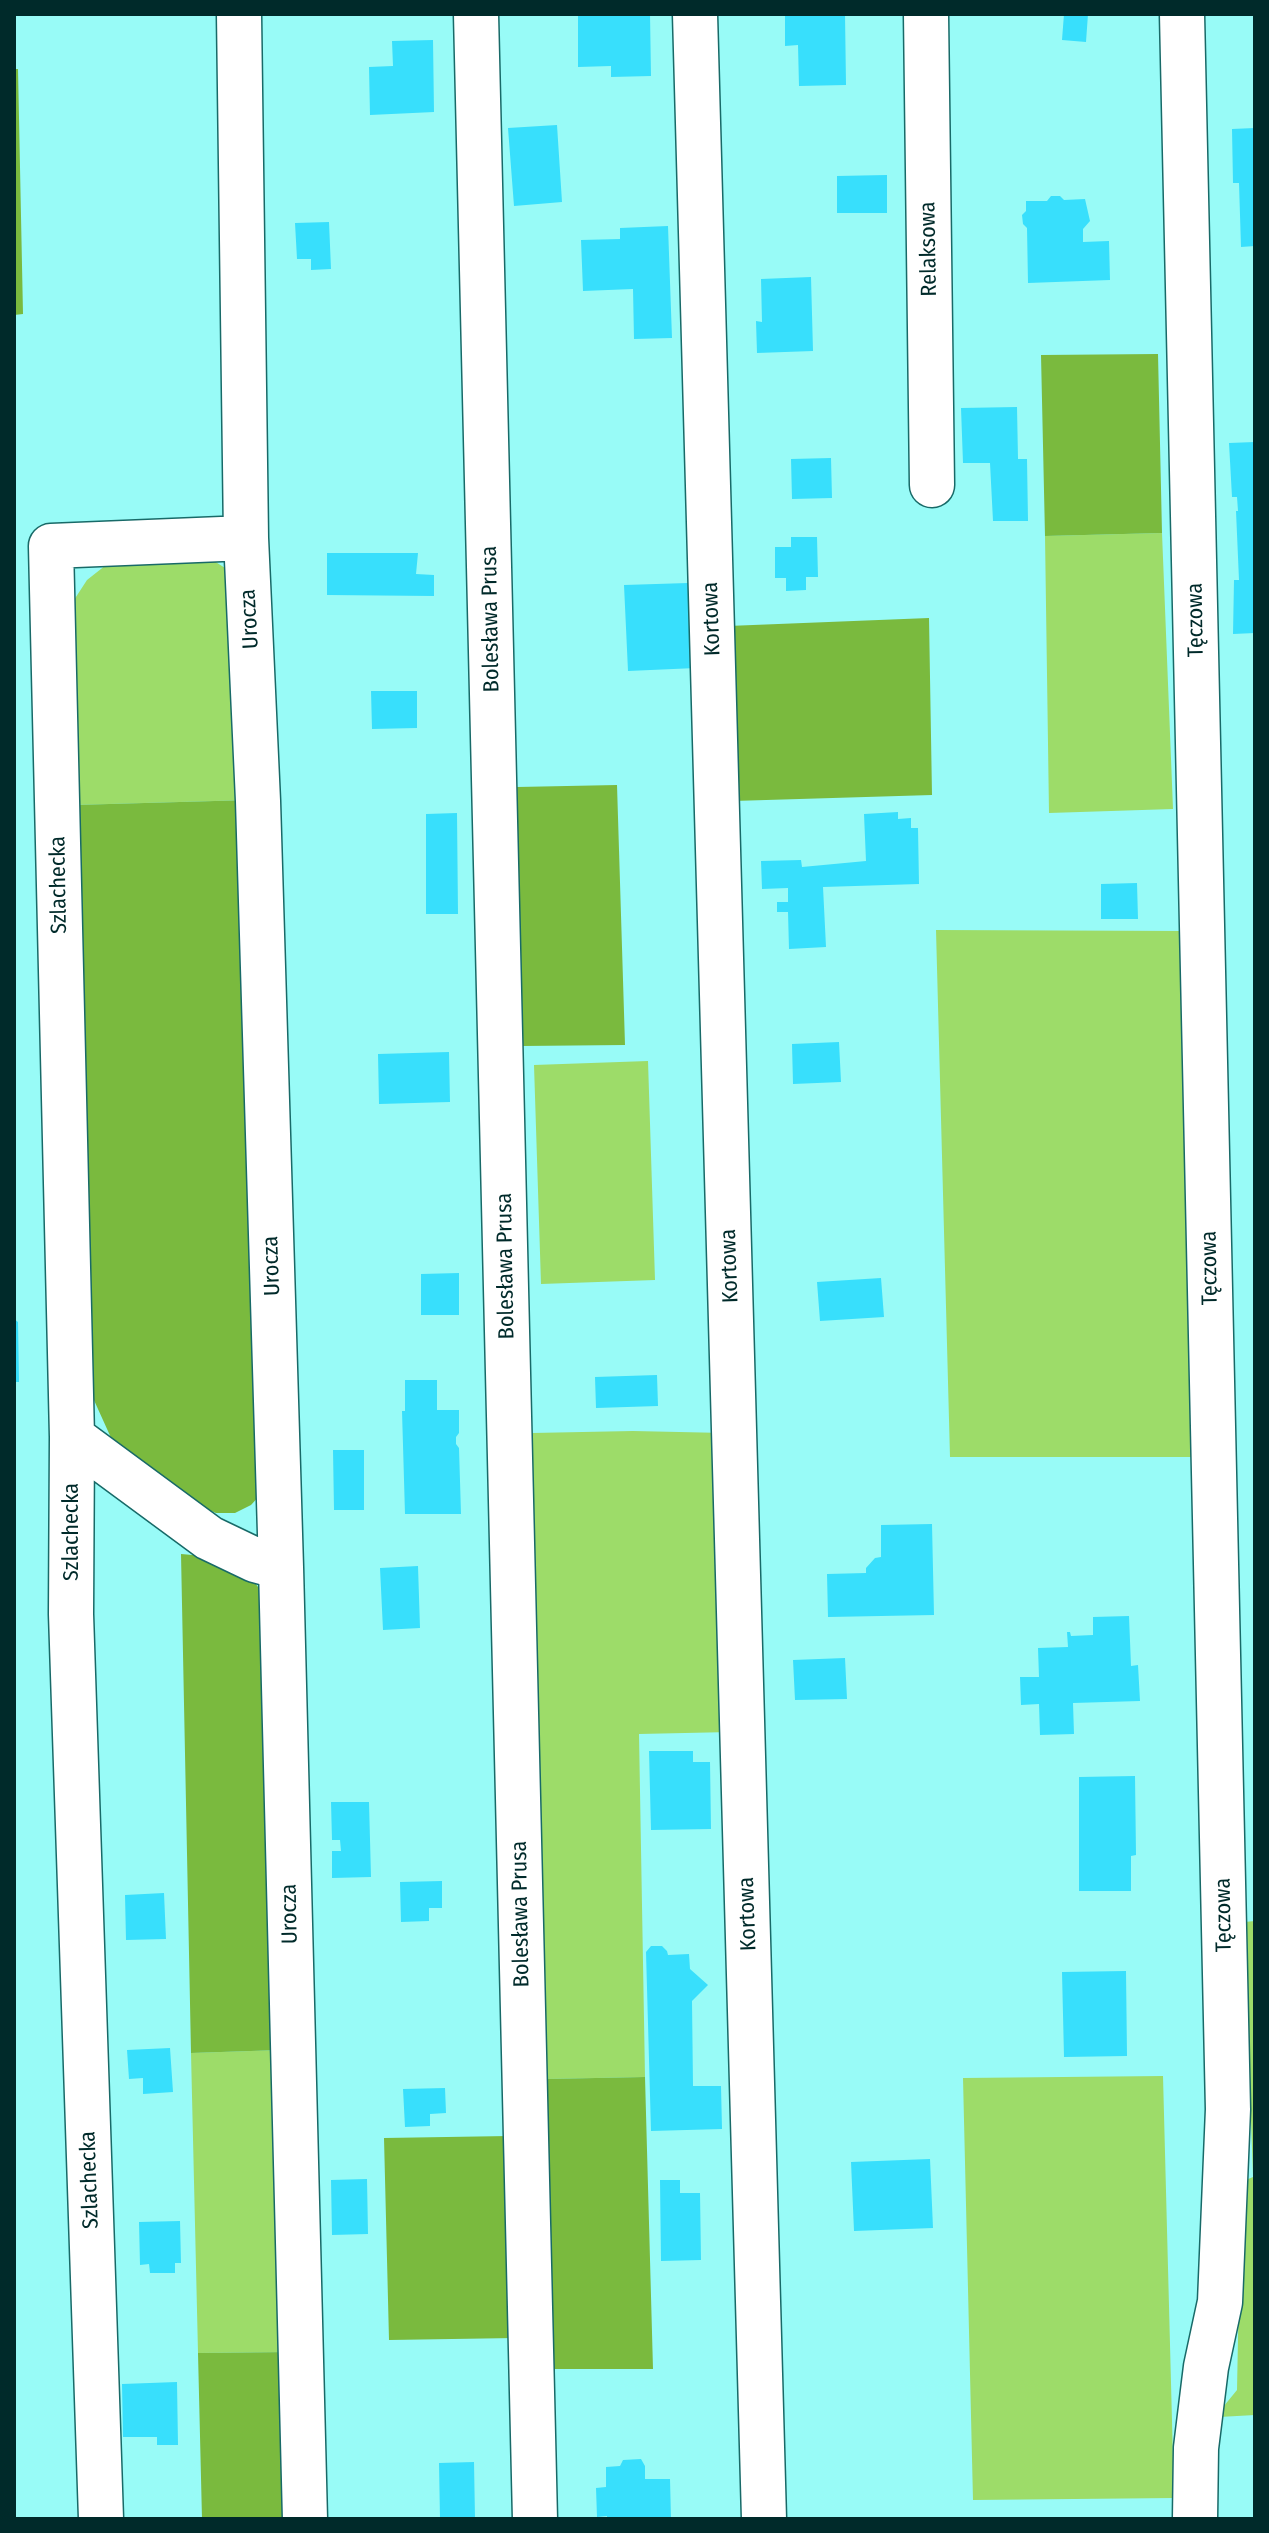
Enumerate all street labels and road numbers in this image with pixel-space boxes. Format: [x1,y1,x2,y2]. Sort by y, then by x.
street label: Relaksowa [915,201,943,297]
street label: Bolesława Prusa [477,546,505,692]
street label: Kortowa [698,582,726,656]
street label: Tęczowa [1182,583,1210,657]
street label: Urocza [235,588,265,650]
street label: Szlachecka [45,836,73,934]
street label: Bolesława Prusa [492,1193,520,1339]
street label: Kortowa [716,1229,744,1303]
street label: Tęczowa [1196,1231,1224,1305]
street label: Urocza [258,1235,286,1297]
street label: Szlachecka [59,1483,85,1581]
street label: Bolesława Prusa [507,1841,535,1987]
street label: Kortowa [734,1877,762,1951]
street label: Tęczowa [1210,1878,1238,1952]
street label: Urocza [276,1884,304,1944]
street label: Szlachecka [75,2131,105,2229]

